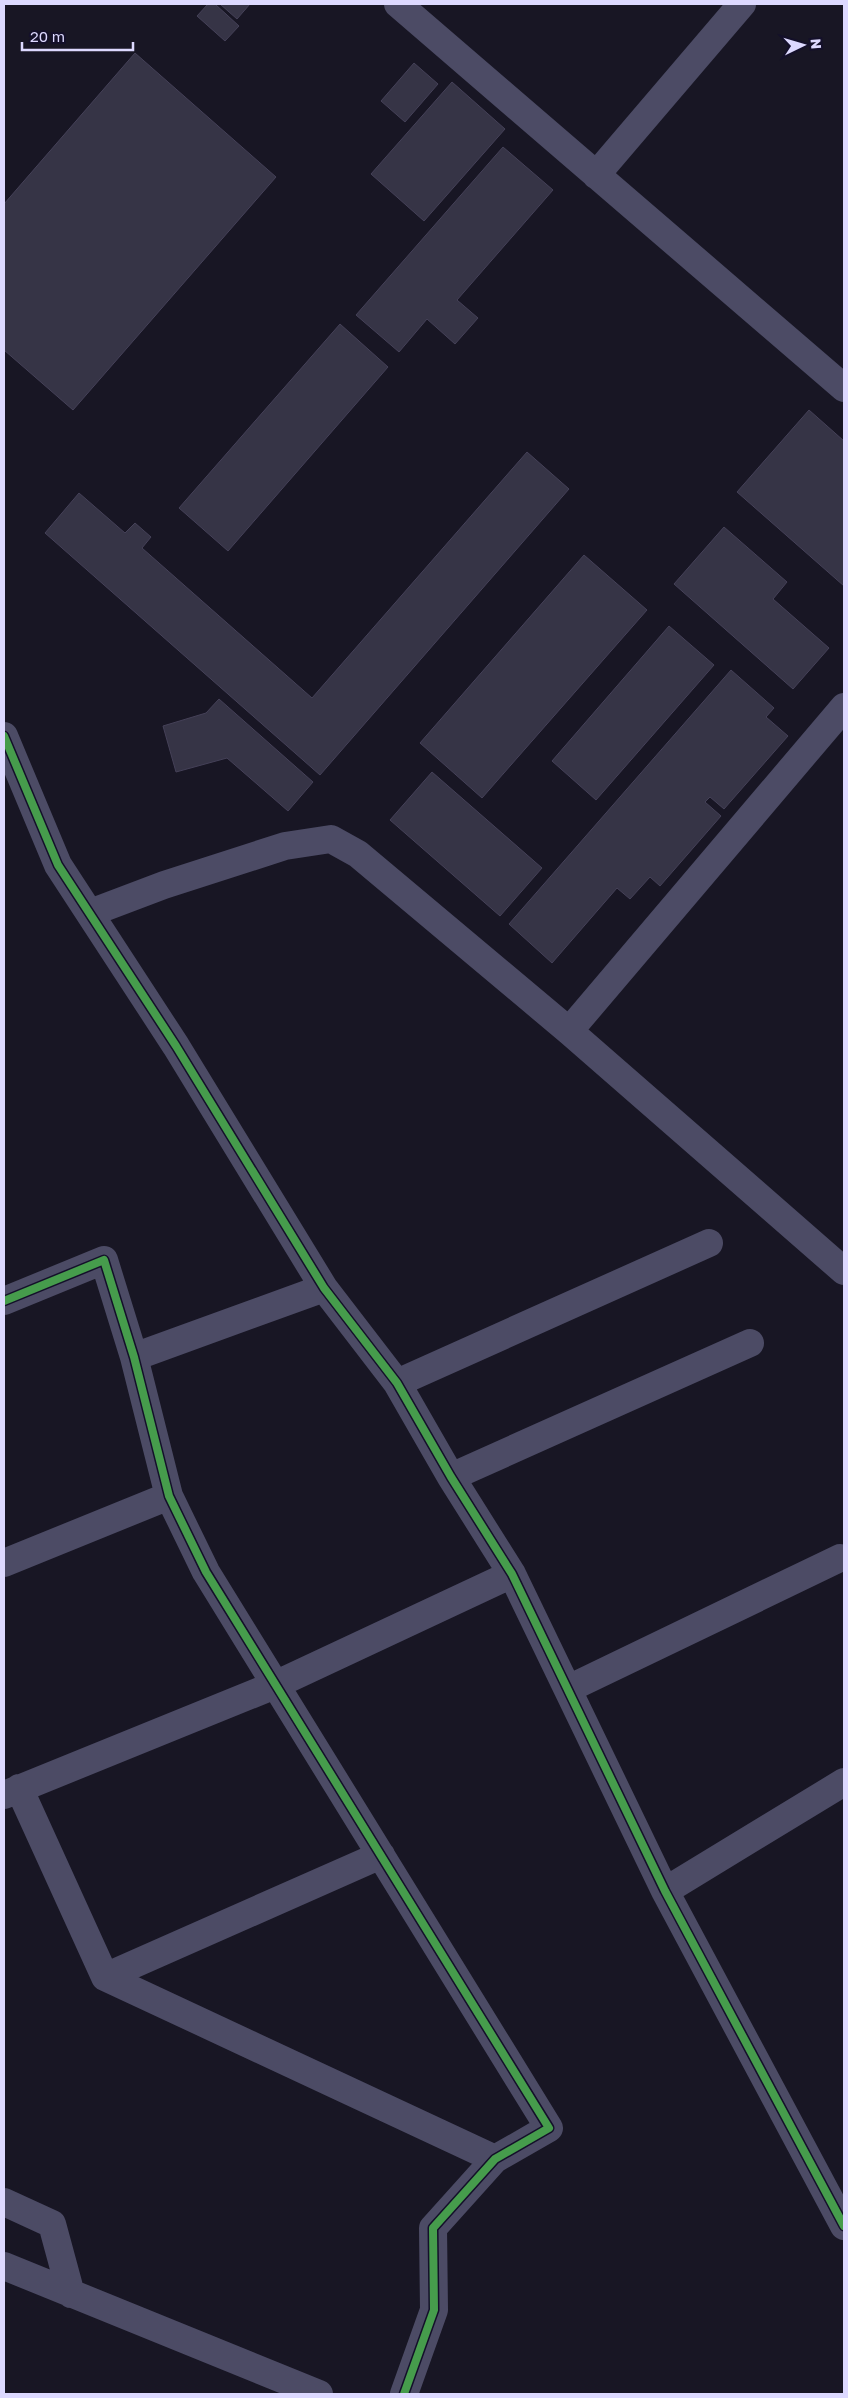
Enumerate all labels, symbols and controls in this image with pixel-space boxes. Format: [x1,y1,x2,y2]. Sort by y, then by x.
scale bar [22,20,134,52]
north arrow [778,20,828,70]
text: 20 m [30,27,65,45]
text: N [808,38,825,50]

